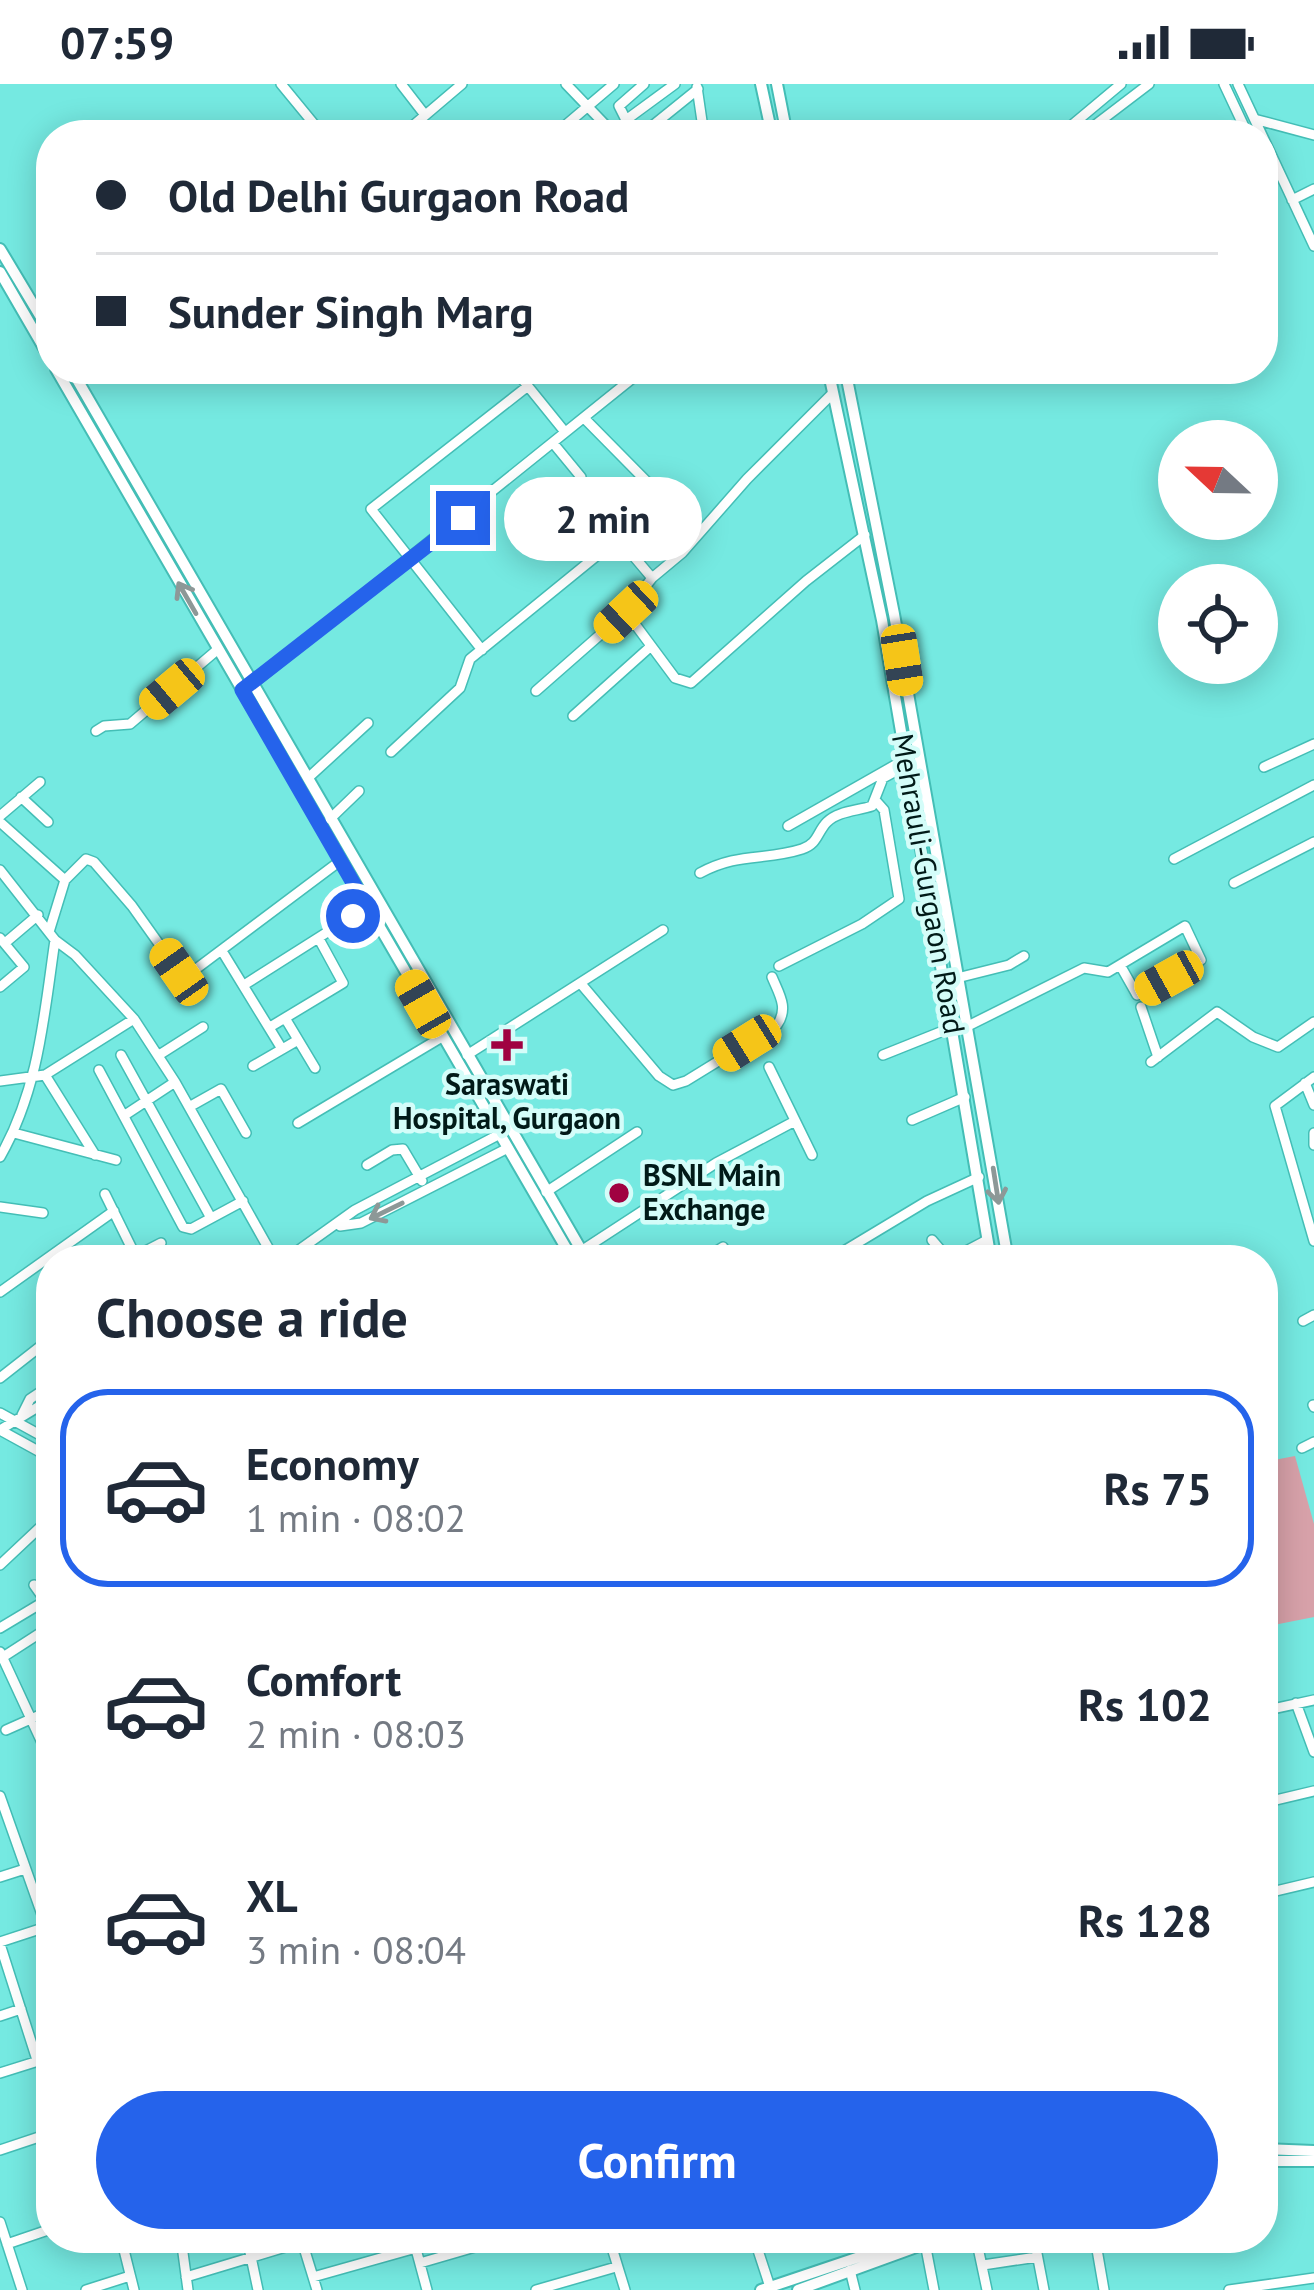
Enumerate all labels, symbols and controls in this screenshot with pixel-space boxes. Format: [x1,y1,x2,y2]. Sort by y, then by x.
text: 07:59 [60,13,174,71]
text: Old Delhi Gurgaon Road [168,166,629,224]
text: Sunder Singh Marg [168,282,534,340]
north arrow [1158,420,1278,540]
map controls [1158,420,1278,684]
callout: 2 min [505,476,703,560]
route end [436,491,490,545]
text: 2 min [555,493,651,544]
button: locate [1158,564,1278,684]
car [587,574,665,650]
one-way arrow [175,581,199,616]
car [879,622,925,698]
car [133,652,211,726]
street label: Mehrauli-Gurgaon Road [884,731,975,1037]
route start [326,889,380,943]
car [144,932,214,1012]
car [1129,945,1209,1011]
car [389,964,457,1044]
car [707,1009,787,1077]
marker: Saraswati Hospital, Gurgaon [491,1029,523,1061]
place label: Saraswati Hospital, Gurgaon [393,1064,621,1137]
place label: BSNL Main Exchange [643,1155,781,1228]
one-way arrow [985,1166,1008,1205]
marker: BSNL Main Exchange [606,1180,632,1206]
one-way arrow [369,1200,405,1223]
text: Choose a ride [96,1282,408,1352]
icon: car [102,1434,210,1542]
text: Economy [246,1434,419,1492]
text: Rs 75 [1104,1459,1212,1517]
text: 1 min · 08:02 [246,1492,466,1543]
icon: car [102,1650,210,1758]
text: Comfort [246,1650,401,1708]
text: Rs 102 [1078,1675,1212,1733]
text: 2 min · 08:03 [246,1708,466,1759]
icon: car [102,1866,210,1974]
text: XL [246,1866,298,1924]
text: Rs 128 [1078,1891,1212,1949]
text: 3 min · 08:04 [246,1924,466,1975]
button: Confirm [96,2091,1218,2229]

